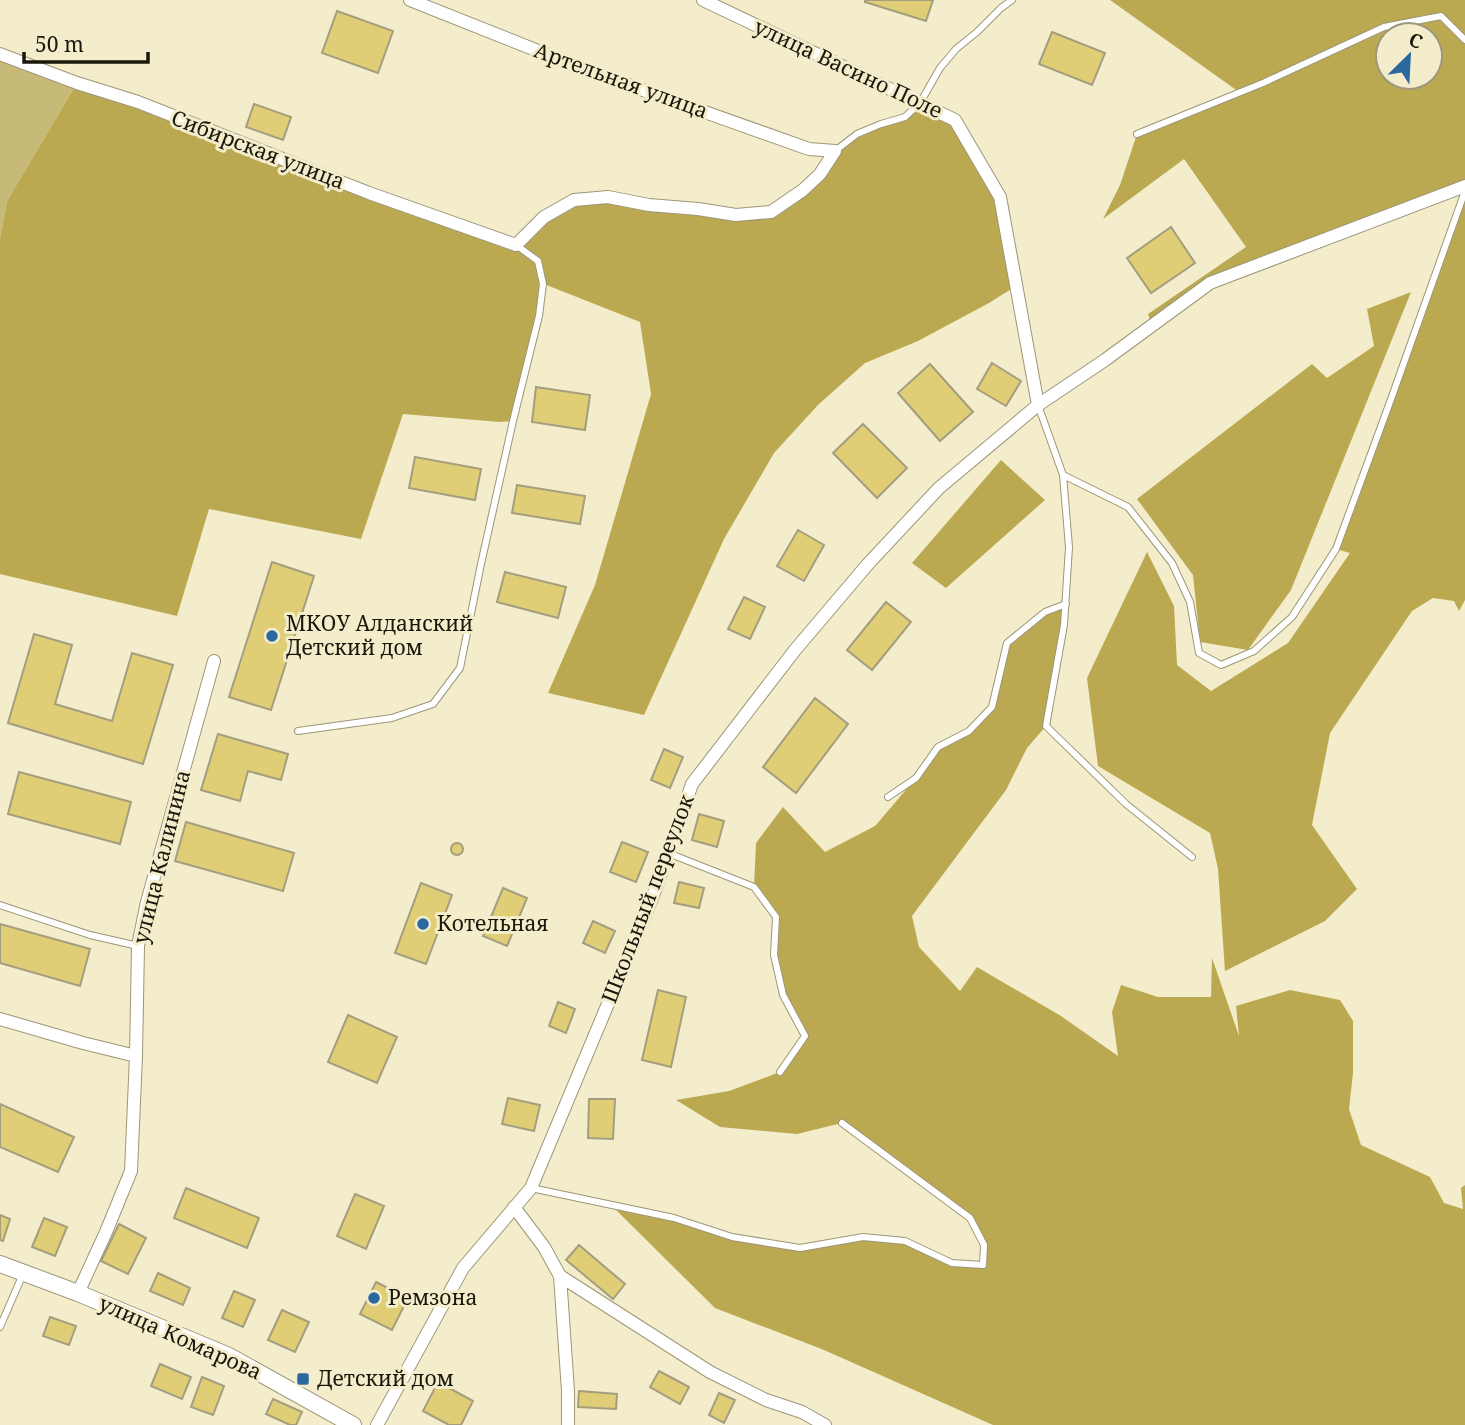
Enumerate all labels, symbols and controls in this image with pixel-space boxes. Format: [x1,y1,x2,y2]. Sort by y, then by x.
street label: улица Васино Поле [750,12,947,124]
scale bar [24,21,149,65]
north arrow [1374,21,1444,91]
text: С [1405,26,1427,55]
text: 50 m [35,30,84,58]
street label: Артельная улица [531,36,712,125]
street label: Сибирская улица [168,103,349,195]
place label: МКОУ Алданский Детский дом [286,609,473,661]
marker: МКОУ Алданский Детский дом [264,628,280,644]
street label: улица Калинина [126,767,196,947]
street label: Школьный переулок [594,790,700,1007]
place label: Котельная [437,909,548,937]
marker: Котельная [415,916,431,932]
place label: Ремзона [388,1283,478,1311]
street label: улица Комарова [94,1289,266,1386]
marker: Ремзона [366,1290,382,1306]
place label: Детский дом [317,1364,454,1392]
marker: Детский дом [295,1371,311,1387]

